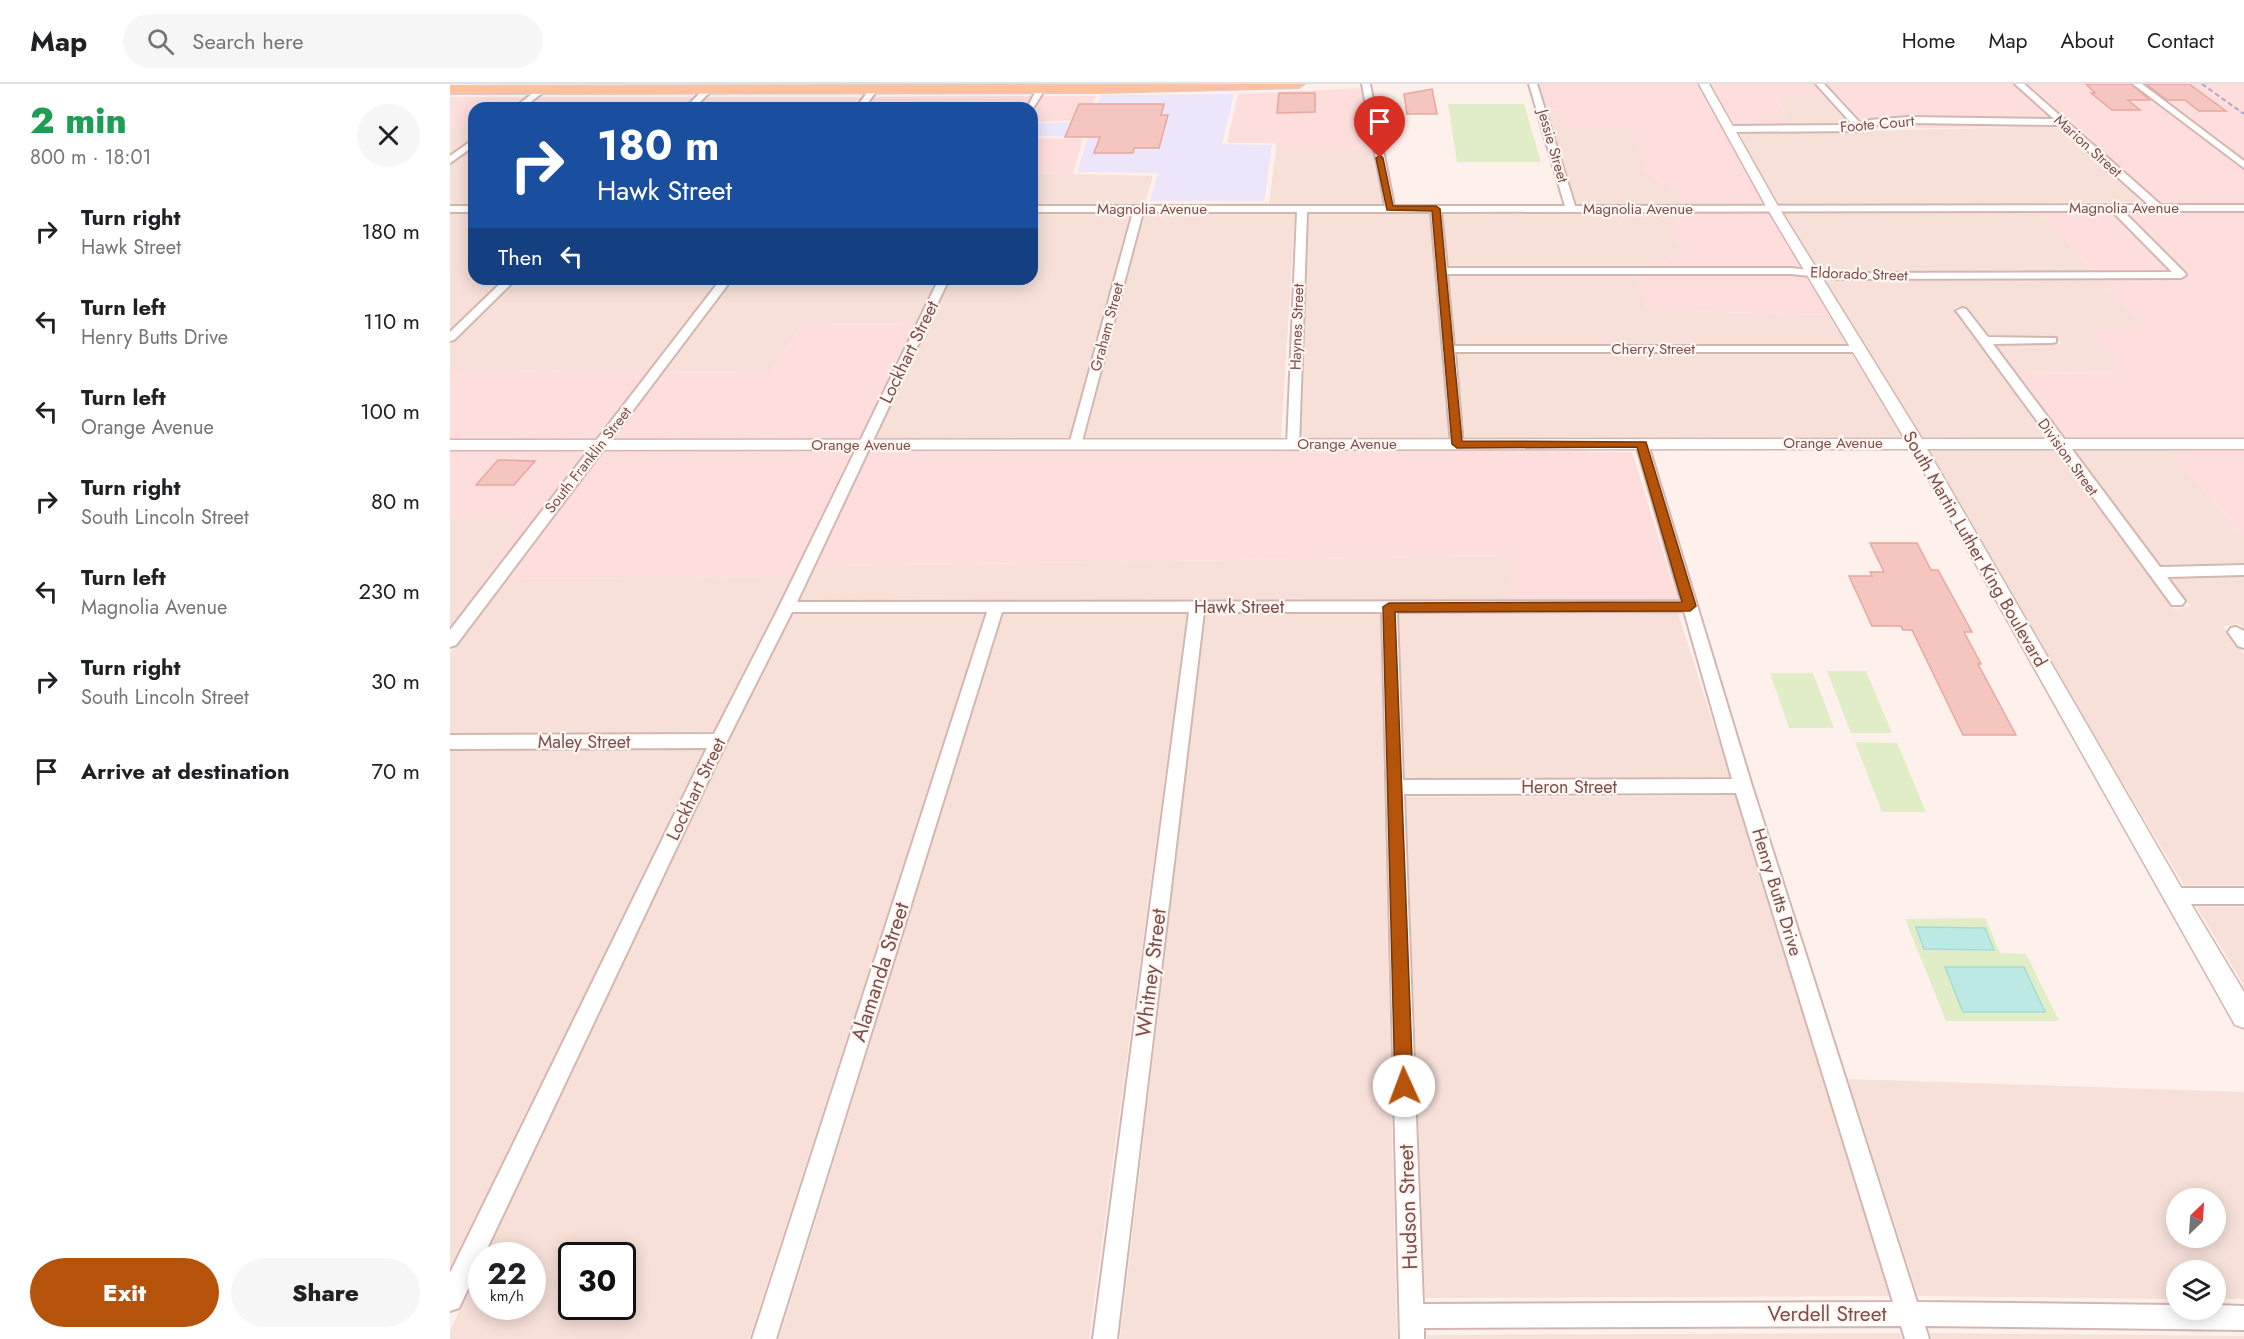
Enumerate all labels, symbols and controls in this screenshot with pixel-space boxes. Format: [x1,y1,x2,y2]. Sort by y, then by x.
search box [123,14,543,68]
text: Map [30,21,87,62]
icon: search [144,25,177,58]
text: Search here [192,25,304,57]
text: Home [1902,26,1955,56]
text: Map [1988,26,2028,56]
text: About [2061,26,2114,56]
text: Contact [2147,26,2214,56]
text: 2 min [30,94,127,146]
pin [1354,96,1405,158]
button: close [357,104,420,167]
icon: arrive [1363,105,1396,138]
street label: Jessie Street [1531,105,1574,186]
street label: Marion Street [2049,109,2127,183]
street label: Foote Court [1839,110,1915,138]
text: 180 m [597,115,720,176]
icon: right [498,126,576,204]
text: 800 m · 18:01 [30,143,151,172]
text: Hawk Street [597,171,732,210]
street label: Magnolia Avenue [2069,197,2179,219]
street label: Magnolia Avenue [1097,198,1207,220]
street label: Magnolia Avenue [1583,198,1693,220]
text: Turn right [81,201,181,233]
icon: right [30,215,63,248]
text: 180 m [361,215,420,247]
text: Hawk Street [81,233,181,262]
icon: left [555,240,588,273]
text: Then [498,241,543,273]
street label: Eldorado Street [1810,261,1909,287]
street label: Graham Street [1085,280,1130,374]
street label: Haynes Street [1284,283,1310,371]
text: Turn left [81,291,166,323]
street label: Lockhart Street [873,296,945,408]
icon: left [30,305,63,338]
text: 110 m [363,305,420,337]
text: Henry Butts Drive [81,323,228,352]
street label: Cherry Street [1611,338,1695,360]
text: Turn left [81,381,166,413]
icon: left [30,395,63,428]
text: 100 m [360,395,420,427]
street label: South Franklin Street [539,402,637,518]
text: Orange Avenue [81,413,214,442]
street label: Division Street [2032,414,2104,501]
street label: South Martin Luther King Boulevard [1897,426,2053,672]
street label: Orange Avenue [1783,432,1883,454]
street label: Orange Avenue [1297,433,1397,455]
street label: Orange Avenue [811,434,911,456]
text: Turn right [81,471,181,503]
icon: right [30,485,63,518]
text: 80 m [371,485,420,517]
text: South Lincoln Street [81,503,249,532]
text: Turn left [81,561,166,593]
icon: left [30,575,63,608]
text: 230 m [359,575,420,607]
text: Magnolia Avenue [81,593,227,622]
street label: Hawk Street [1194,594,1285,620]
text: Turn right [81,651,181,683]
icon: right [30,665,63,698]
text: 30 m [371,665,420,697]
text: South Lincoln Street [81,683,249,712]
street label: Maley Street [538,729,631,755]
street label: Lockhart Street [660,733,732,845]
icon: arrive [30,755,63,788]
text: Arrive at destination [81,755,290,787]
text: 70 m [371,755,420,787]
street label: Heron Street [1521,774,1618,800]
street label: Henry Butts Drive [1745,825,1809,959]
street label: Alamanda Street [843,899,917,1045]
street label: Whitney Street [1128,907,1174,1039]
position arrow [1372,1054,1436,1118]
street label: Hudson Street [1391,1144,1425,1270]
north arrow [2166,1188,2226,1248]
map controls [2166,1188,2226,1320]
speed limit sign: 30 [558,1242,636,1320]
text: 22 [487,1252,527,1295]
button: Exit [30,1258,219,1327]
button: Share [231,1258,420,1327]
button: layers [2166,1260,2226,1320]
text: km/h [490,1285,524,1307]
street label: Verdell Street [1767,1299,1887,1329]

